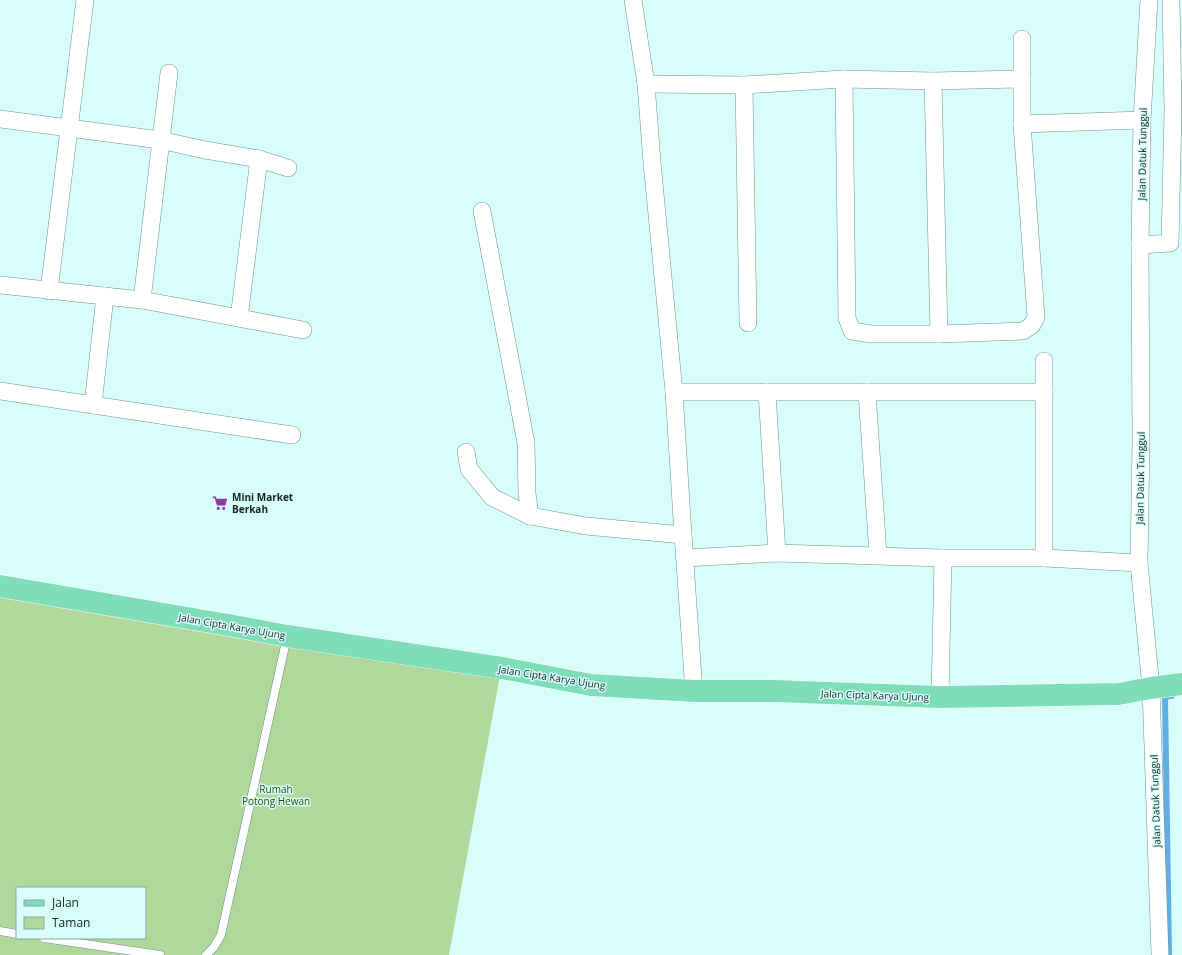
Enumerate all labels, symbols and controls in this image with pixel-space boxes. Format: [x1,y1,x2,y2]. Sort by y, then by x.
street label: Jalan Datuk Tunggul [1134,108,1150,201]
street label: Jalan Datuk Tunggul [1132,432,1148,525]
place label: Mini Market Berkah [232,490,294,516]
supermarket icon: Mini Market Berkah [211,494,229,512]
street label: Jalan Cipta Karya Ujung [177,610,287,642]
street label: Jalan Cipta Karya Ujung [497,661,607,692]
street label: Jalan Cipta Karya Ujung [820,686,930,704]
street label: Jalan Datuk Tunggul [1146,754,1164,849]
park label: Rumah Potong Hewan [242,782,310,808]
legend [16,887,146,939]
text: Jalan [51,894,79,911]
text: Taman [52,914,90,931]

